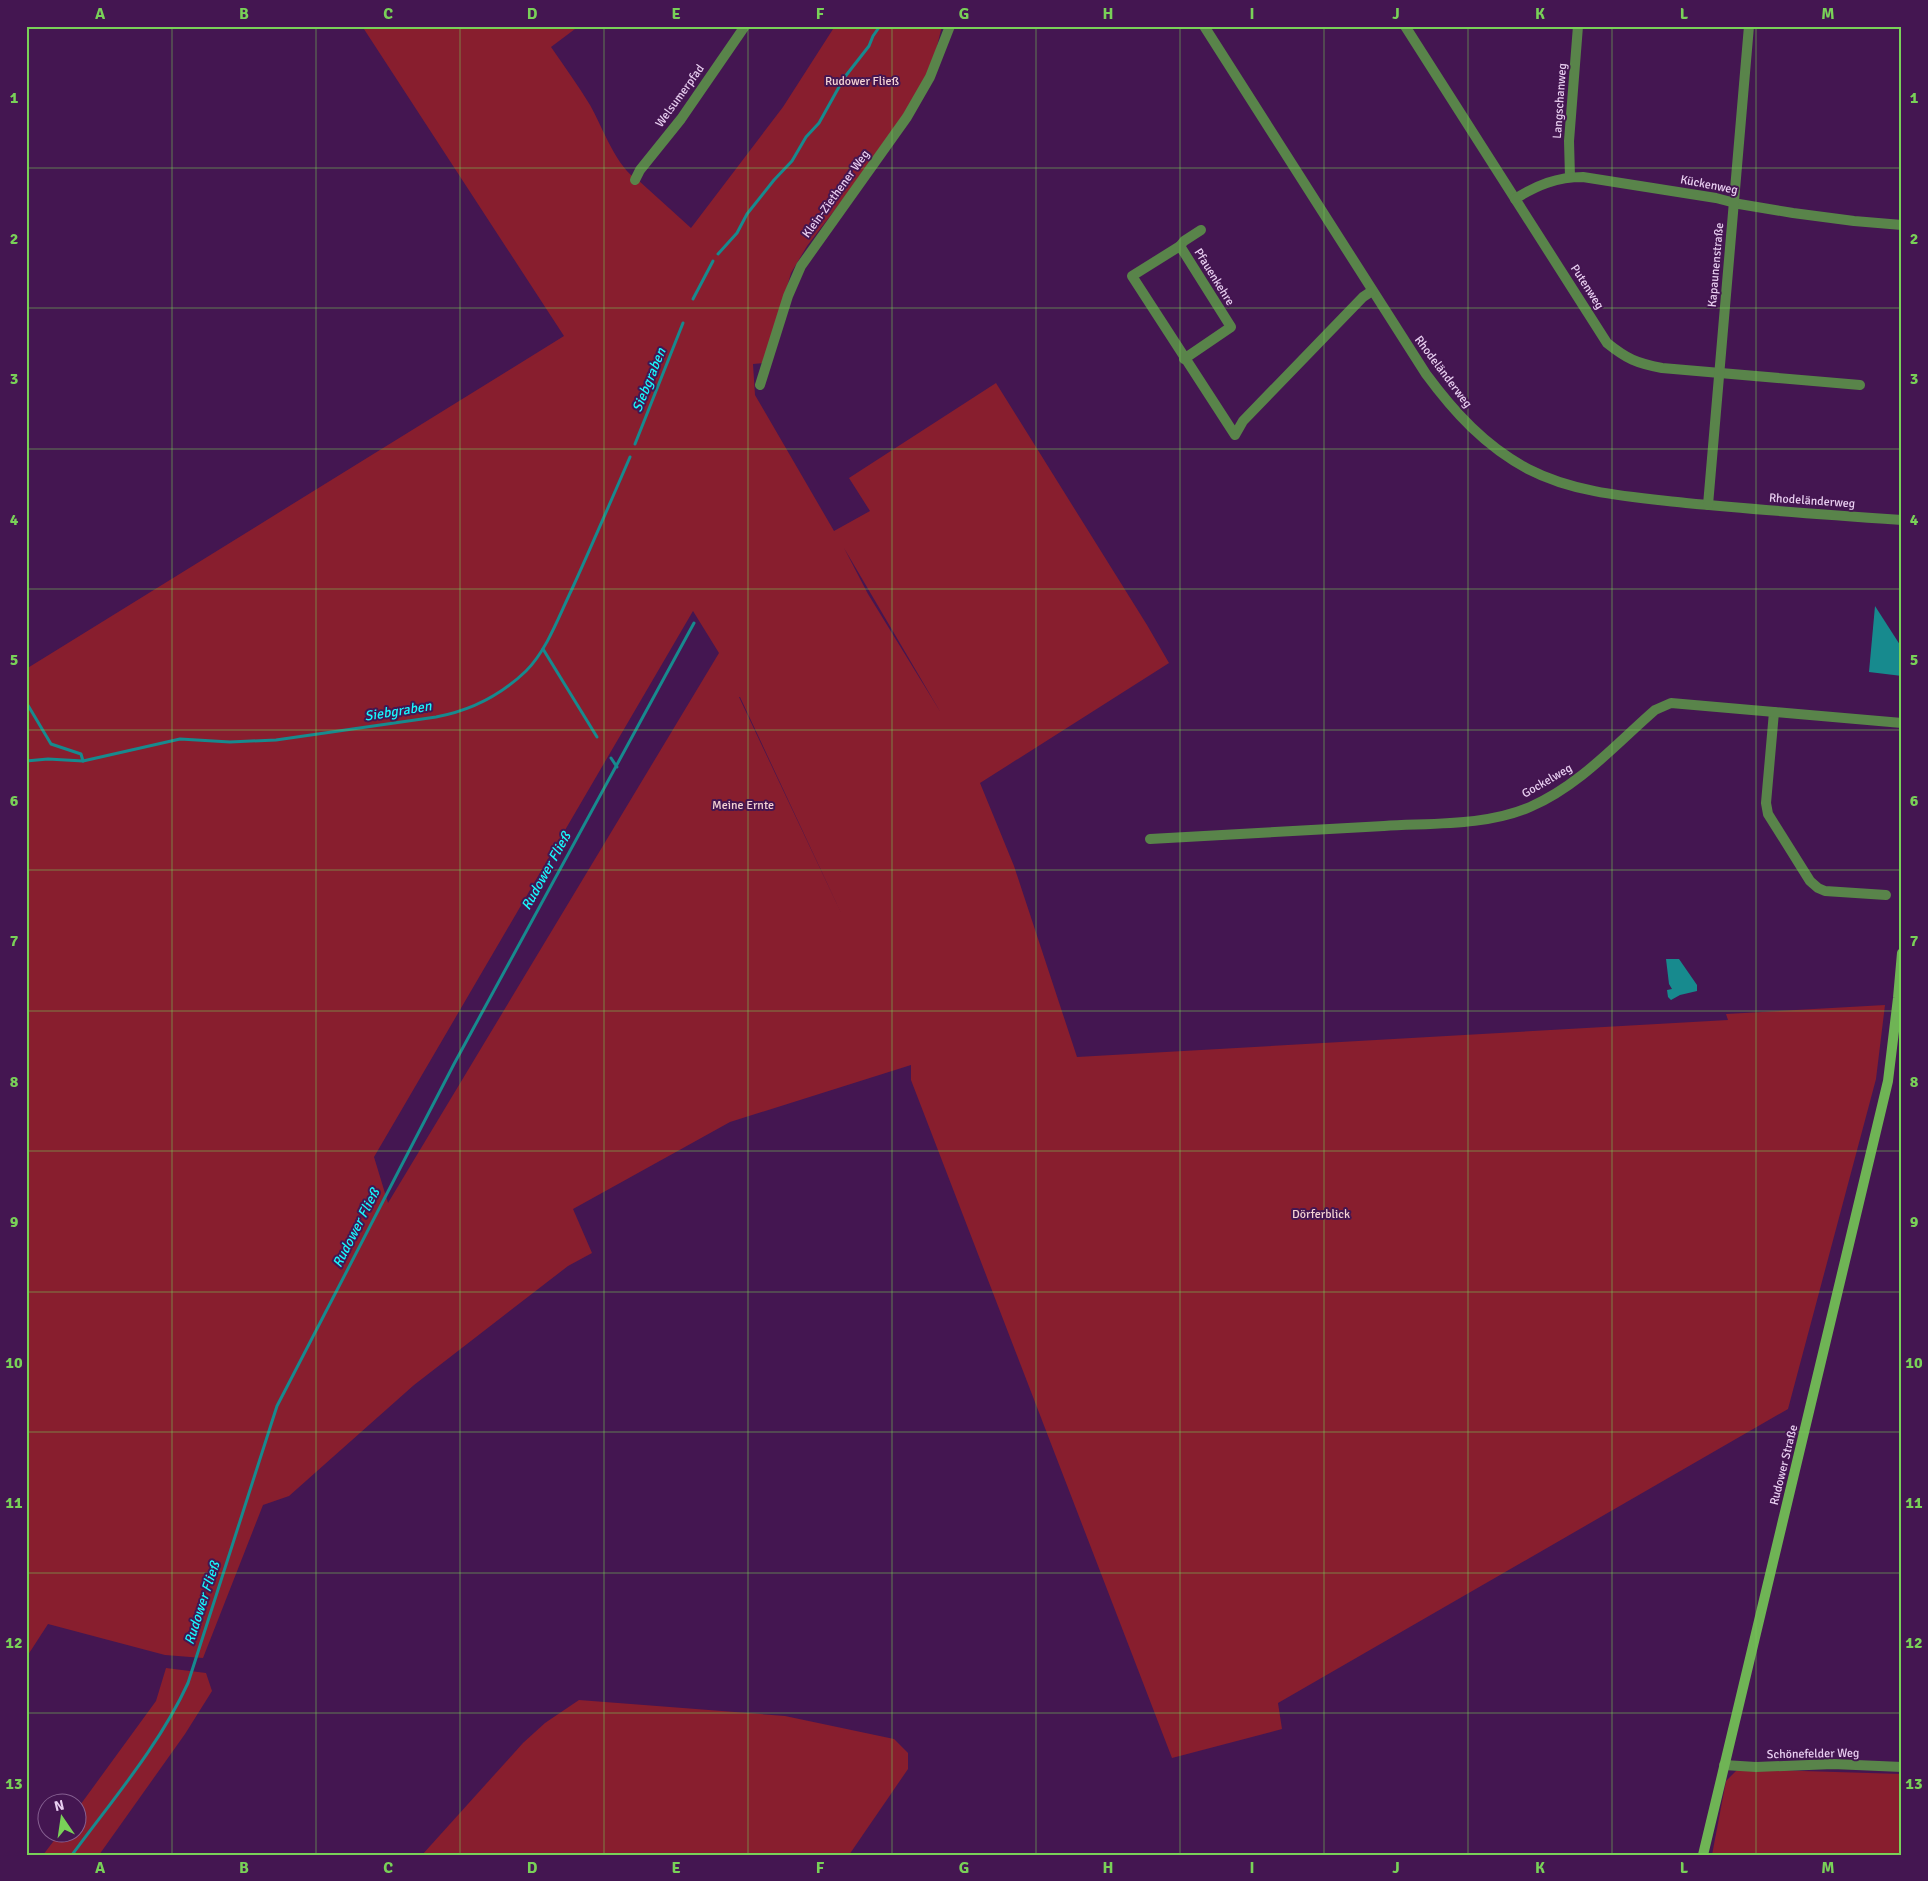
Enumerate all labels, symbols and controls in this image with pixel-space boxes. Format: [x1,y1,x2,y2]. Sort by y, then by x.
text: A [95,4,106,24]
text: B [239,4,249,24]
text: C [383,4,393,24]
text: D [527,4,538,24]
text: E [671,4,681,24]
text: F [816,4,825,24]
text: G [959,4,969,24]
text: H [1103,4,1113,24]
text: I [1249,4,1255,24]
text: J [1392,4,1400,24]
text: K [1535,4,1545,24]
text: L [1680,4,1689,24]
text: M [1821,4,1835,24]
street label: Welsumerpfad [652,62,708,130]
street label: Langschanweg [1550,63,1570,139]
park label: Rudower Fließ [825,74,900,89]
text: 1 [10,88,19,108]
text: 1 [1910,88,1919,108]
street label: Klein-Ziethener Weg [799,147,873,241]
street label: Kückenweg [1679,172,1739,198]
street label: Kapaunenstraße [1705,222,1727,308]
text: 2 [10,229,18,249]
text: 2 [1910,229,1918,249]
street label: Pfauenkehre [1191,246,1237,308]
street label: Putenweg [1567,262,1607,312]
street label: Rhodeländerweg [1411,333,1475,411]
water label: Siebgraben [628,345,670,414]
text: 3 [10,369,18,389]
text: 3 [1910,369,1918,389]
street label: Rhodeländerweg [1768,491,1856,511]
text: 4 [10,510,19,530]
text: 4 [1910,510,1919,530]
text: 5 [10,650,18,670]
text: 5 [1910,650,1918,670]
water label: Siebgraben [363,697,433,725]
street label: Gockelweg [1519,761,1575,801]
text: 6 [10,791,19,811]
text: 6 [1910,791,1919,811]
park label: Meine Ernte [712,798,774,813]
water label: Rudower Fließ [518,828,575,913]
text: 7 [10,931,19,951]
text: 7 [1910,931,1919,951]
text: 8 [10,1072,19,1092]
text: 8 [1910,1072,1919,1092]
water label: Rudower Fließ [329,1185,384,1270]
park label: Dörferblick [1292,1207,1350,1222]
text: 9 [10,1212,19,1232]
text: 9 [1910,1212,1919,1232]
text: 10 [5,1353,23,1373]
text: 10 [1905,1353,1923,1373]
street label: Rudower Straße [1767,1423,1801,1507]
text: 11 [5,1493,23,1513]
text: 11 [1905,1493,1923,1513]
water label: Rudower Fließ [181,1558,224,1647]
text: 12 [5,1633,23,1653]
text: 12 [1905,1633,1923,1653]
street label: Schönefelder Weg [1767,1746,1859,1762]
text: 13 [5,1774,23,1794]
text: 13 [1905,1774,1923,1794]
north arrow [38,1794,88,1844]
text: N [53,1796,66,1815]
text: A [95,1858,106,1878]
text: B [239,1858,249,1878]
text: C [383,1858,393,1878]
text: D [527,1858,538,1878]
text: E [671,1858,681,1878]
text: F [816,1858,825,1878]
text: G [959,1858,969,1878]
text: H [1103,1858,1113,1878]
text: I [1249,1858,1255,1878]
text: J [1392,1858,1400,1878]
text: K [1535,1858,1545,1878]
text: L [1680,1858,1689,1878]
text: M [1821,1858,1835,1878]

